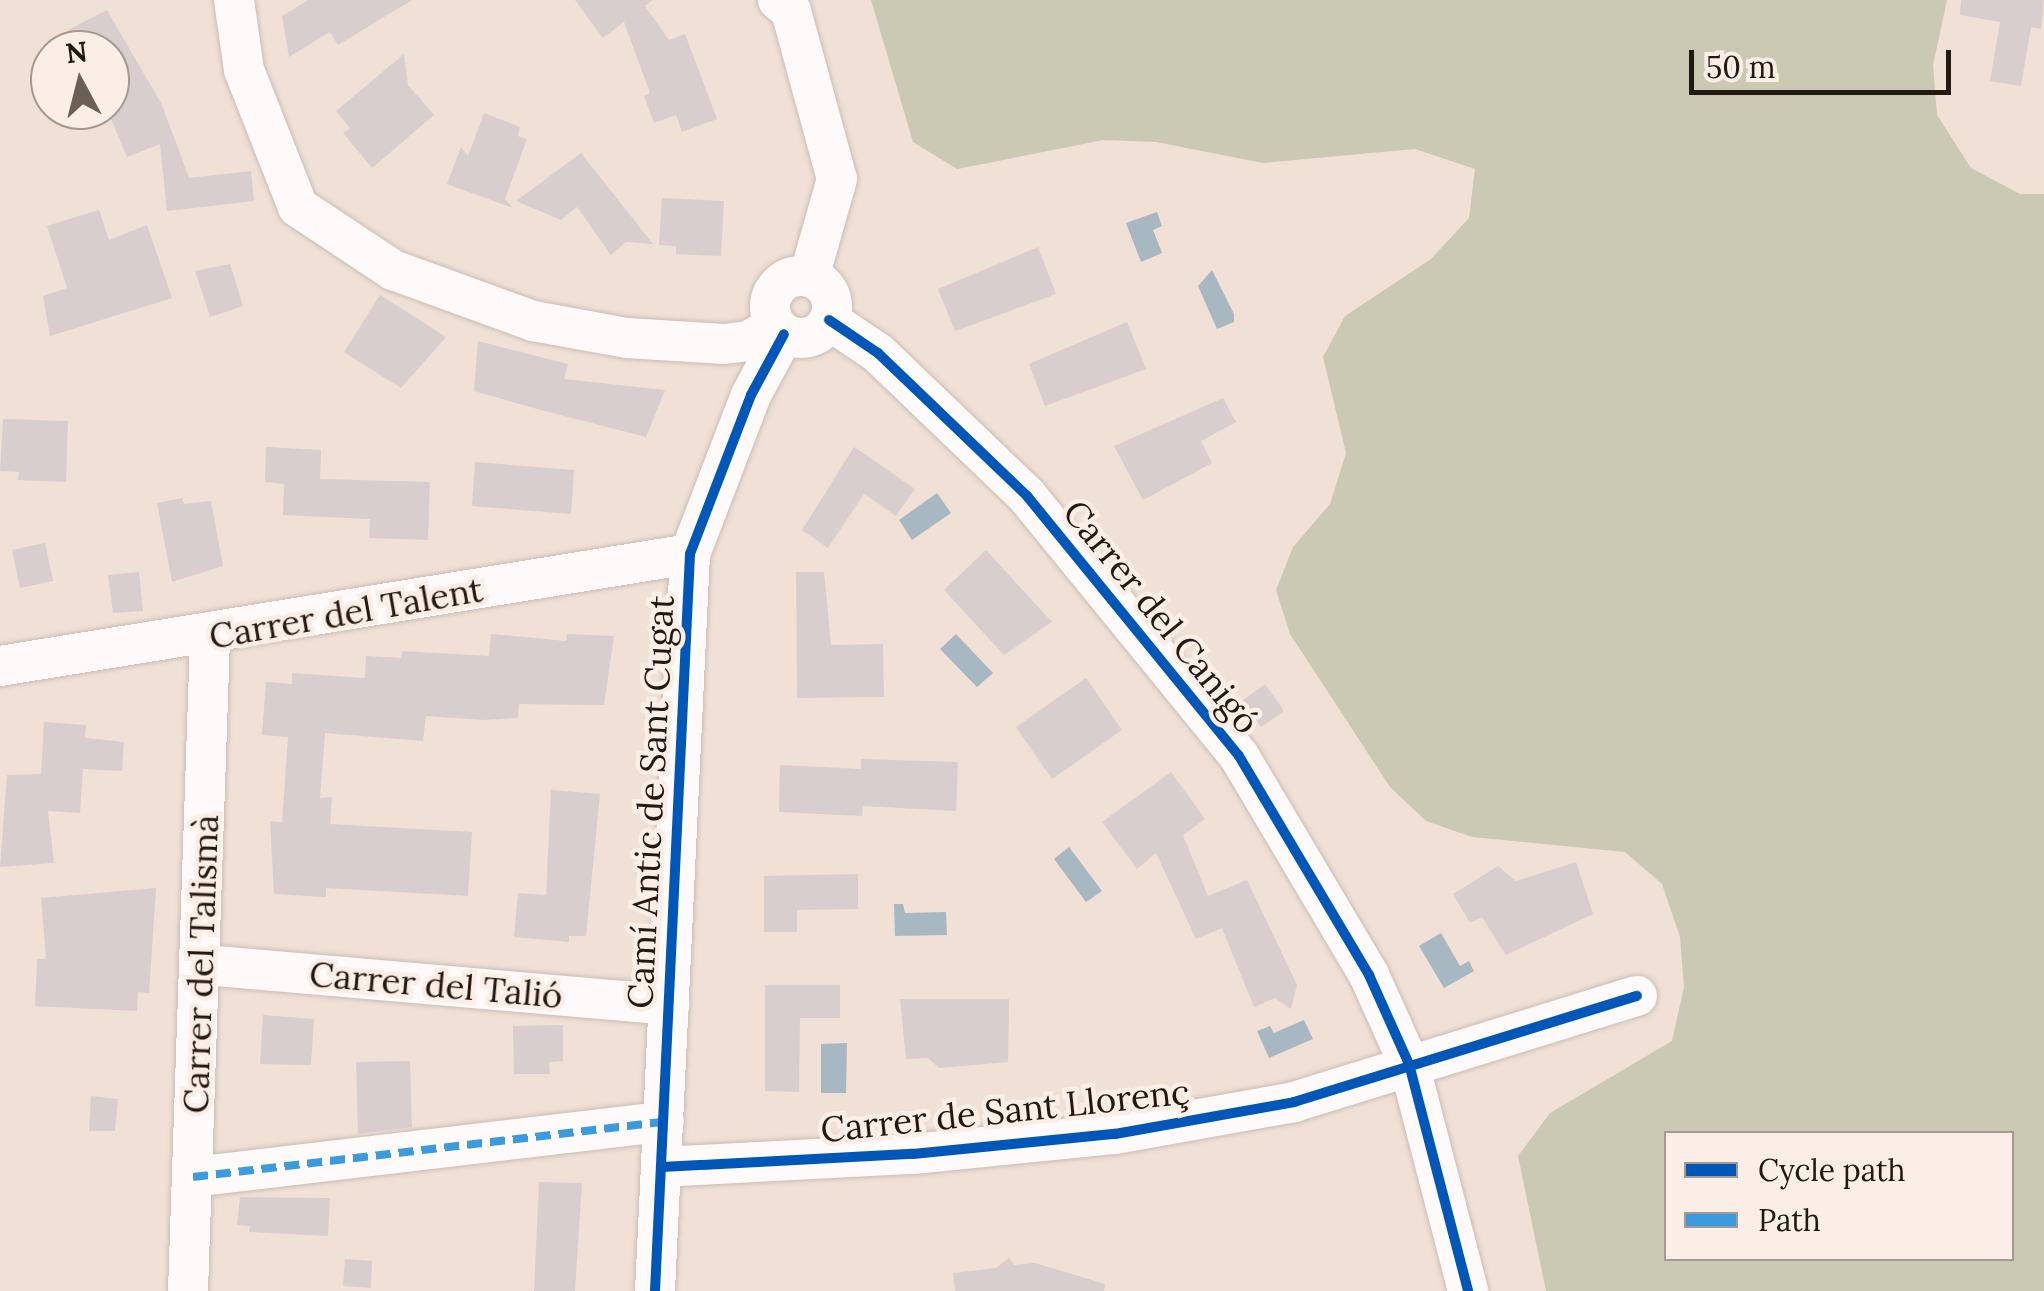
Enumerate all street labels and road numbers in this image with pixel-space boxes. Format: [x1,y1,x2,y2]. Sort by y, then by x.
street label: Carrer del Canigó [1054,492,1268,742]
street label: Carrer del Talent [206,568,486,658]
street label: Camí Antic de Sant Cugat [619,594,683,1010]
street label: Carrer del Talismà [175,814,227,1114]
street label: Carrer del Talió [308,953,564,1017]
street label: Carrer de Sant Llorenç [819,1071,1191,1151]

